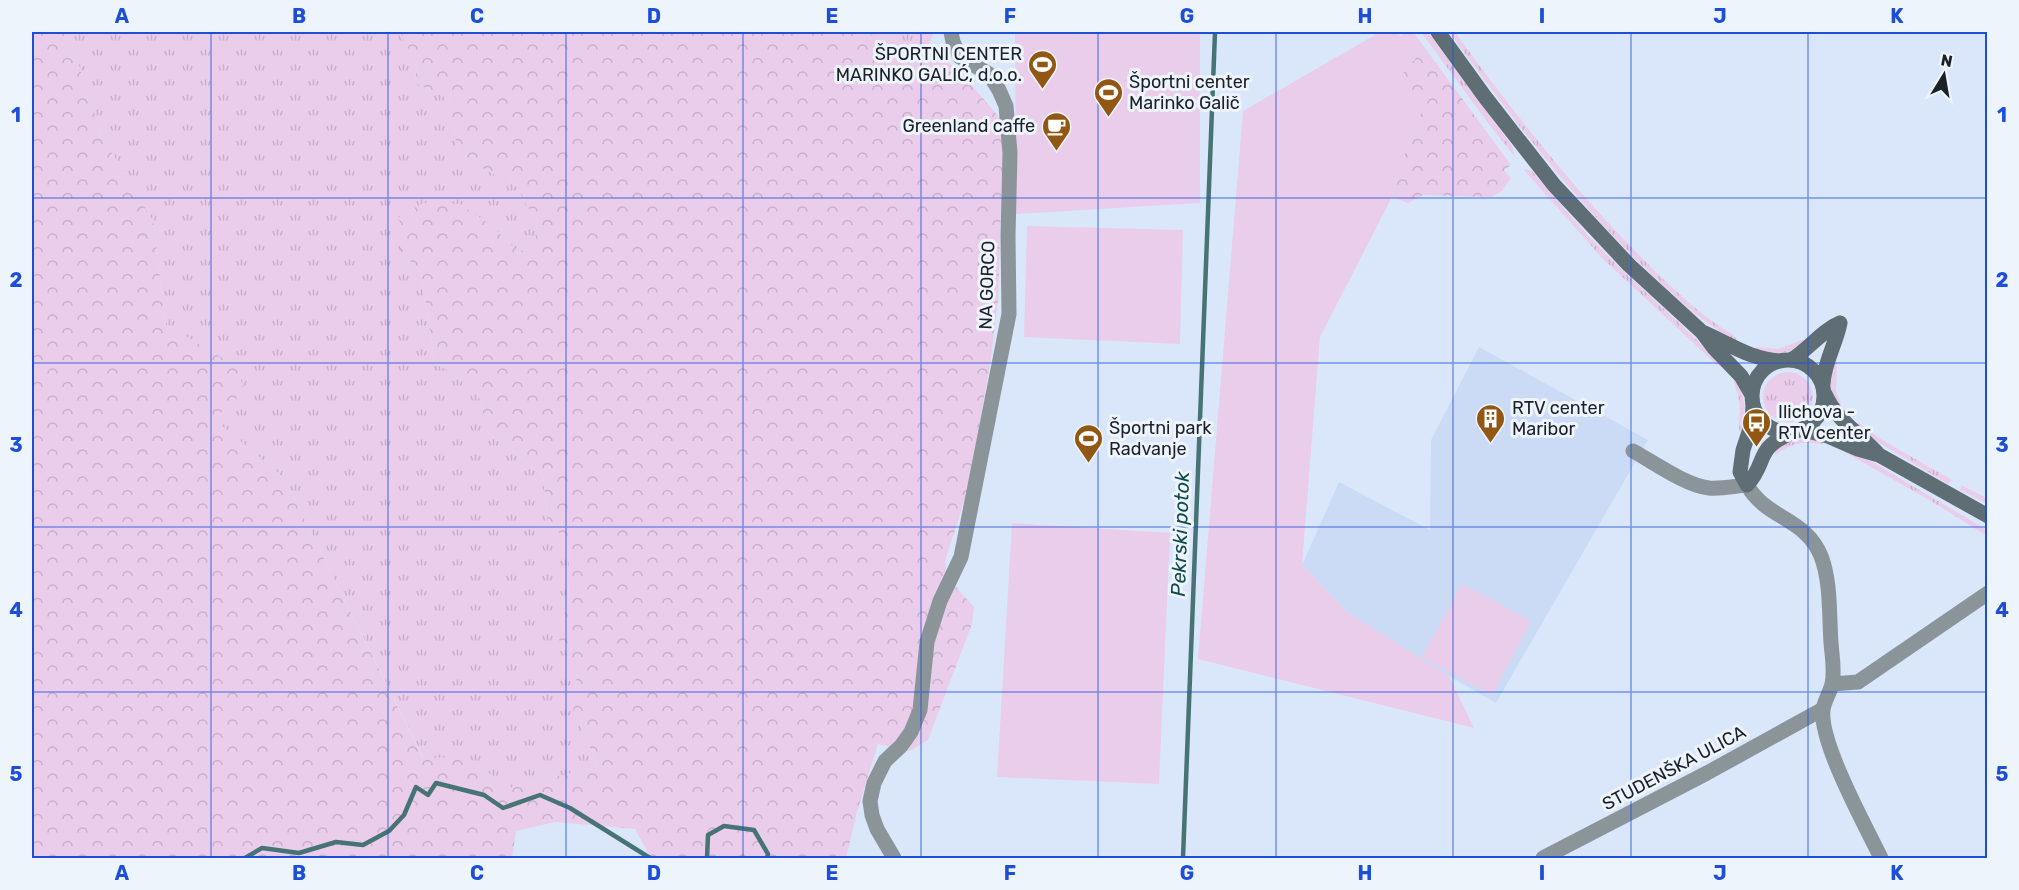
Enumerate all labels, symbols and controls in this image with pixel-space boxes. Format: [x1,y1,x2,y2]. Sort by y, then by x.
text: A [115,4,130,28]
text: B [292,4,306,28]
text: C [470,4,484,28]
text: D [647,4,661,28]
text: E [826,4,838,28]
text: F [1004,4,1016,28]
text: G [1180,4,1194,28]
text: H [1358,4,1372,28]
text: I [1539,4,1545,28]
text: J [1713,4,1727,28]
text: K [1890,4,1904,28]
place label: ŠPORTNI CENTER MARINKO GALIĆ, d.o.o. [836,43,1022,86]
north arrow [1914,45,1974,105]
sports icon: ŠPORTNI CENTER MARINKO GALIĆ, d.o.o. [1027,48,1059,90]
text: N [1939,50,1954,71]
place label: Športni center Marinko Galič [1129,71,1250,114]
sports icon: Športni center Marinko Galič [1092,76,1124,118]
text: 1 [11,103,21,127]
text: 1 [1997,103,2007,127]
cafe icon: Greenland caffe [1040,110,1072,152]
place label: Greenland caffe [903,115,1035,137]
street label: NA GORCO [974,240,1000,330]
text: 2 [10,268,23,292]
text: 2 [1996,268,2009,292]
place label: RTV center Maribor [1512,397,1605,440]
place label: Ilichova - RTV center [1778,401,1871,444]
building icon: RTV center Maribor [1475,402,1507,444]
bus stop icon: Ilichova - RTV center [1741,406,1773,448]
place label: Športni park Radvanje [1109,417,1212,460]
sports icon: Športni park Radvanje [1072,422,1104,464]
text: 3 [9,433,23,457]
text: 3 [1995,433,2009,457]
water label: Pekrski potok [1166,470,1194,597]
text: 4 [9,598,23,622]
text: 4 [1995,598,2009,622]
street label: STUDENŠKA ULICA [1598,721,1750,815]
text: 5 [10,762,23,786]
text: 5 [1996,762,2009,786]
text: A [115,861,130,885]
text: B [292,861,306,885]
text: C [470,861,484,885]
text: D [647,861,661,885]
text: E [826,861,838,885]
text: F [1004,861,1016,885]
text: G [1180,861,1194,885]
text: H [1358,861,1372,885]
text: I [1539,861,1545,885]
text: J [1713,861,1727,885]
text: K [1890,861,1904,885]

